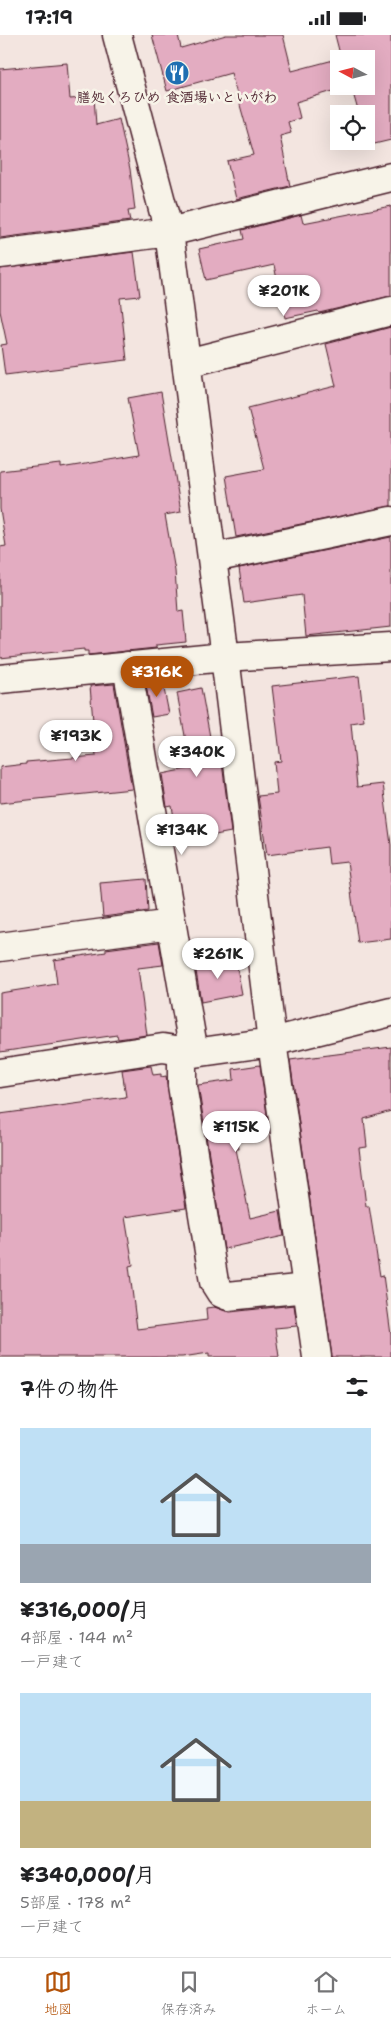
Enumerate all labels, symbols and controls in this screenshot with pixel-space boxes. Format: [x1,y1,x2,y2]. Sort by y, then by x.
text: 17:19 [25,5,73,30]
north arrow [330,50,375,95]
map controls [330,50,375,150]
restaurant icon: 膳処くろひめ 食酒場いといがわ [164,60,190,86]
place label: 膳処くろひめ 食酒場いといがわ [77,88,277,106]
button: locate [330,105,375,150]
pin: ¥201K [249,275,319,317]
text: ¥201K [258,280,310,301]
pin: ¥316K [122,655,192,698]
text: ¥316K [132,661,182,682]
pin: ¥193K [41,719,111,762]
text: ¥193K [50,725,102,746]
pin: ¥340K [162,735,232,778]
text: ¥340K [169,741,225,762]
pin: ¥134K [147,813,217,856]
text: ¥134K [157,819,207,840]
pin: ¥261K [183,937,253,980]
text: ¥261K [193,943,243,964]
pin: ¥115K [201,1111,271,1153]
text: ¥115K [213,1116,259,1137]
icon: filters [343,1373,371,1401]
text: 7件の物件 [20,1375,119,1403]
icon: home [151,1460,241,1550]
text: ¥316,000/月 [20,1596,150,1624]
text: 4部屋 · 144 m² [20,1627,133,1648]
text: 一戸建て [20,1651,84,1672]
icon: home [151,1725,241,1815]
text: ¥340,000/月 [20,1861,155,1889]
text: 5部屋 · 178 m² [20,1892,131,1913]
text: 一戸建て [20,1916,84,1937]
tab: 地図 [44,1968,72,2018]
tab: 保存済み [161,1968,217,2018]
tab: ホーム [305,1968,347,2018]

